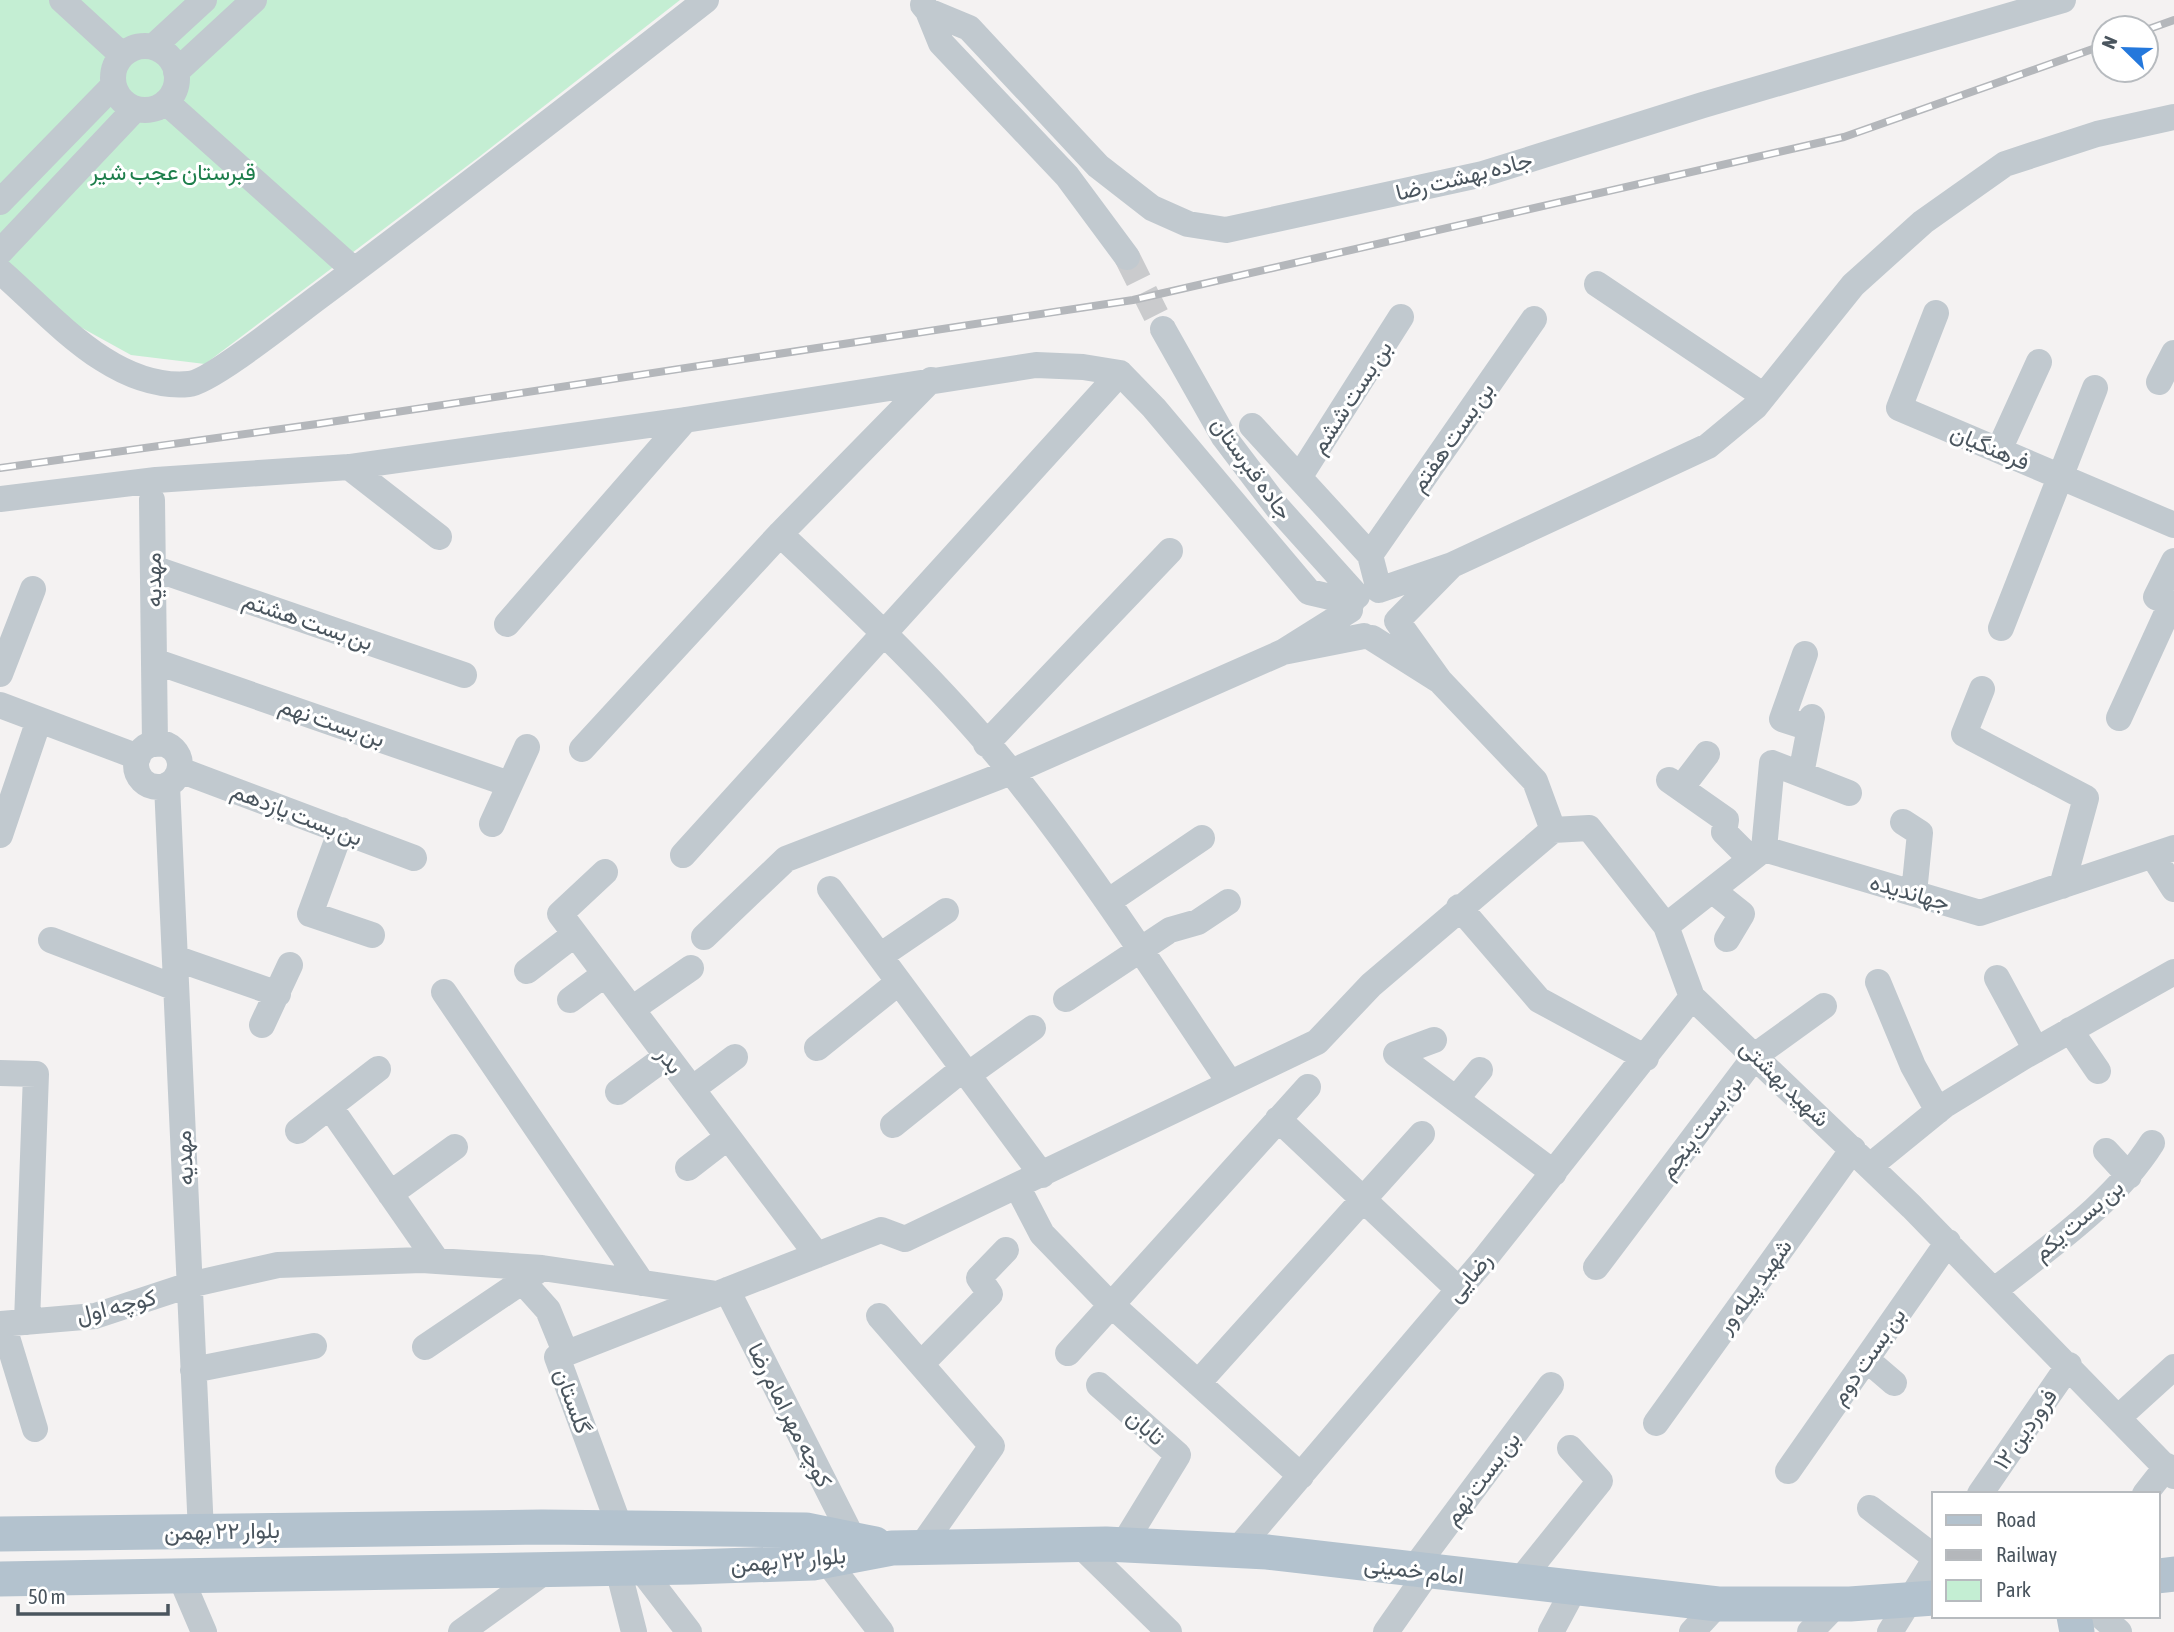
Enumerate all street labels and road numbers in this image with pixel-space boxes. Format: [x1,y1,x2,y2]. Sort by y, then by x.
street label: جاده بهشت رضا [1393,146,1535,207]
street label: بن بست ششم [1305,336,1399,459]
street label: بن بست هفتم [1405,377,1501,498]
street label: جاده قبرستان [1204,412,1298,526]
street label: فرهنگیان [1946,419,2033,477]
street label: مهدیه [140,552,168,608]
street label: بن بست هشتم [239,587,376,657]
street label: بن بست نهم [275,692,388,754]
street label: بن بست یازدهم [227,777,366,853]
street label: جهاندیده [1867,868,1953,918]
street label: شهید بهشتی [1734,1034,1835,1133]
street label: بدر [649,1041,688,1080]
street label: بن بست پنجم [1654,1070,1751,1186]
street label: مهدیه [170,1130,200,1186]
street label: بن بست یکم [2028,1174,2130,1268]
street label: شهید پیله ور [1711,1234,1799,1341]
street label: رضایی [1441,1247,1499,1308]
street label: کوچه اول [73,1284,159,1331]
street label: بن بست دوم [1825,1303,1912,1411]
street label: کوچه مهر امام رضا [740,1338,838,1493]
street label: گلستان [549,1365,597,1437]
street label: ۱۲ فروردین [1988,1384,2064,1476]
street label: تابان [1122,1403,1170,1451]
street label: بن بست نهم [1439,1426,1527,1531]
street label: بلوار ۲۲ بهمن [164,1517,280,1547]
street label: بلوار ۲۲ بهمن [729,1542,847,1580]
street label: امام خمینی [1363,1551,1465,1591]

